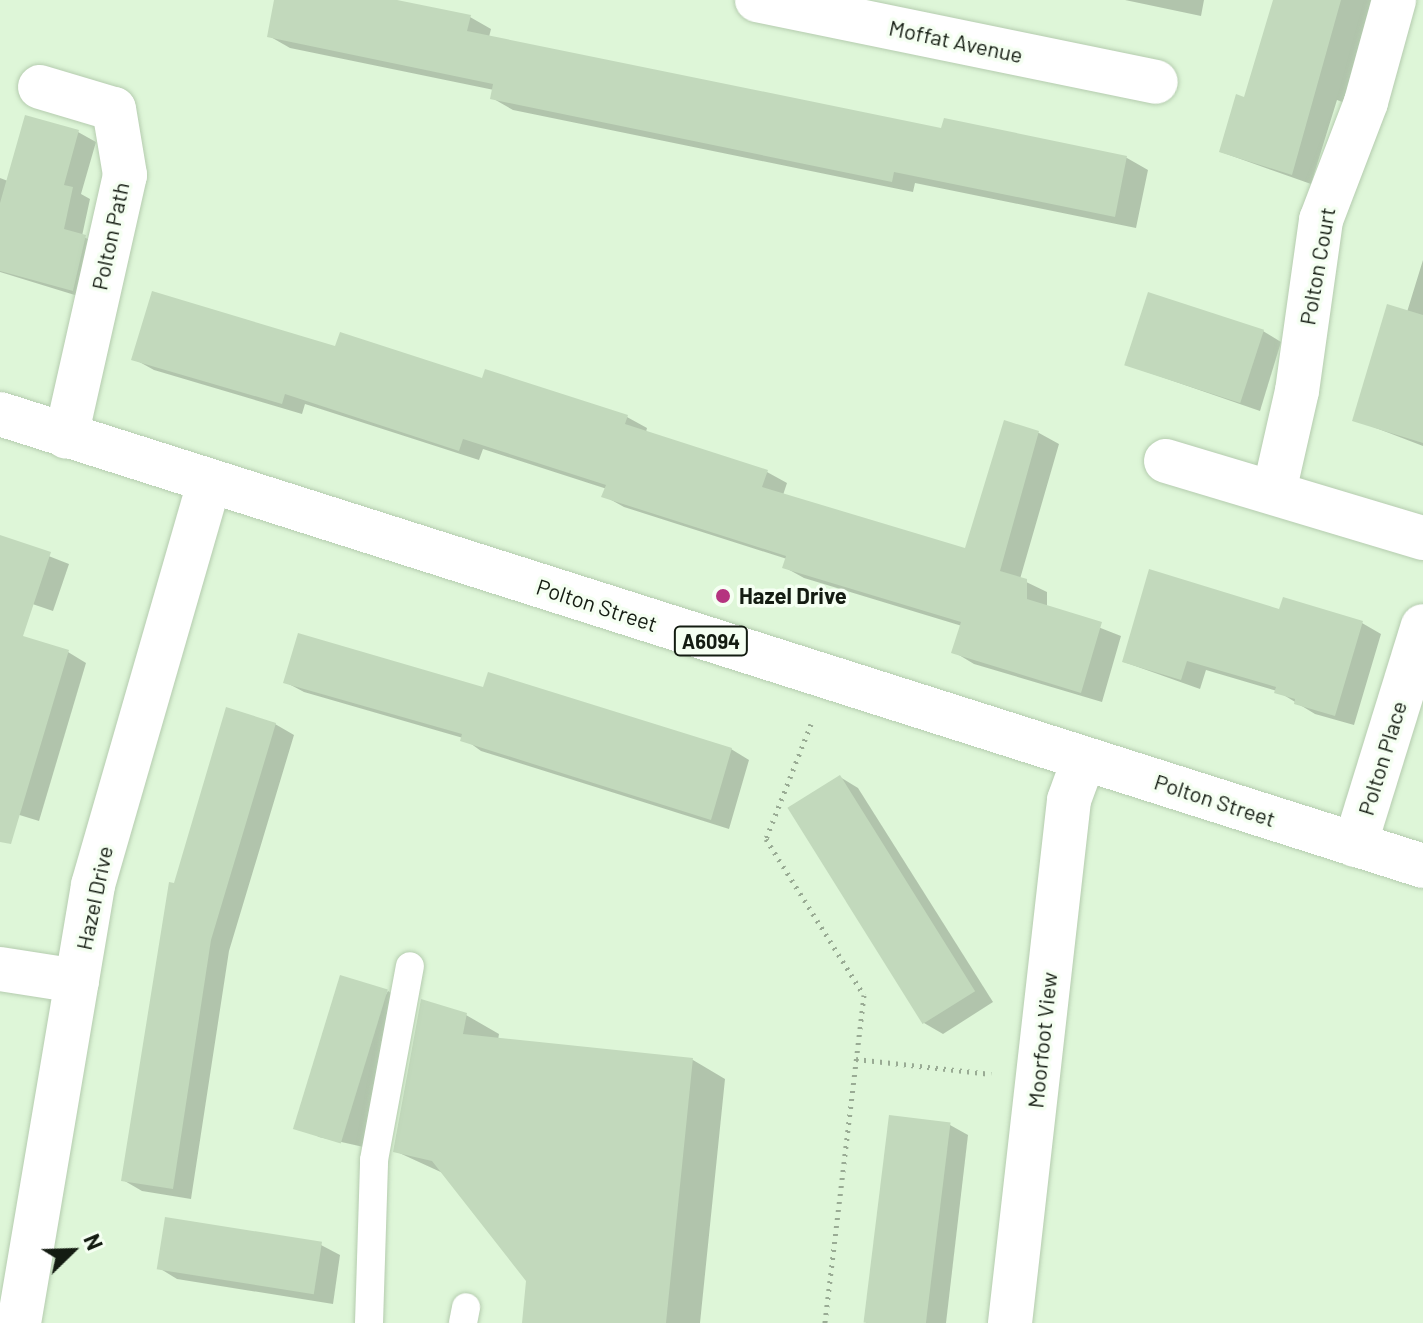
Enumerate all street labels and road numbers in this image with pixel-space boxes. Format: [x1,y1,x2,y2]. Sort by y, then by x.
street label: Moffat Avenue [887,14,1025,68]
street label: Polton Path [86,180,134,292]
street label: Polton Court [1294,205,1340,327]
street label: Polton Street [533,573,661,637]
road number: A6094 [673,625,749,657]
street label: Polton Place [1352,698,1412,818]
street label: Polton Street [1151,768,1279,832]
street label: Hazel Drive [70,844,118,952]
street label: Moorfoot View [1022,971,1062,1109]

